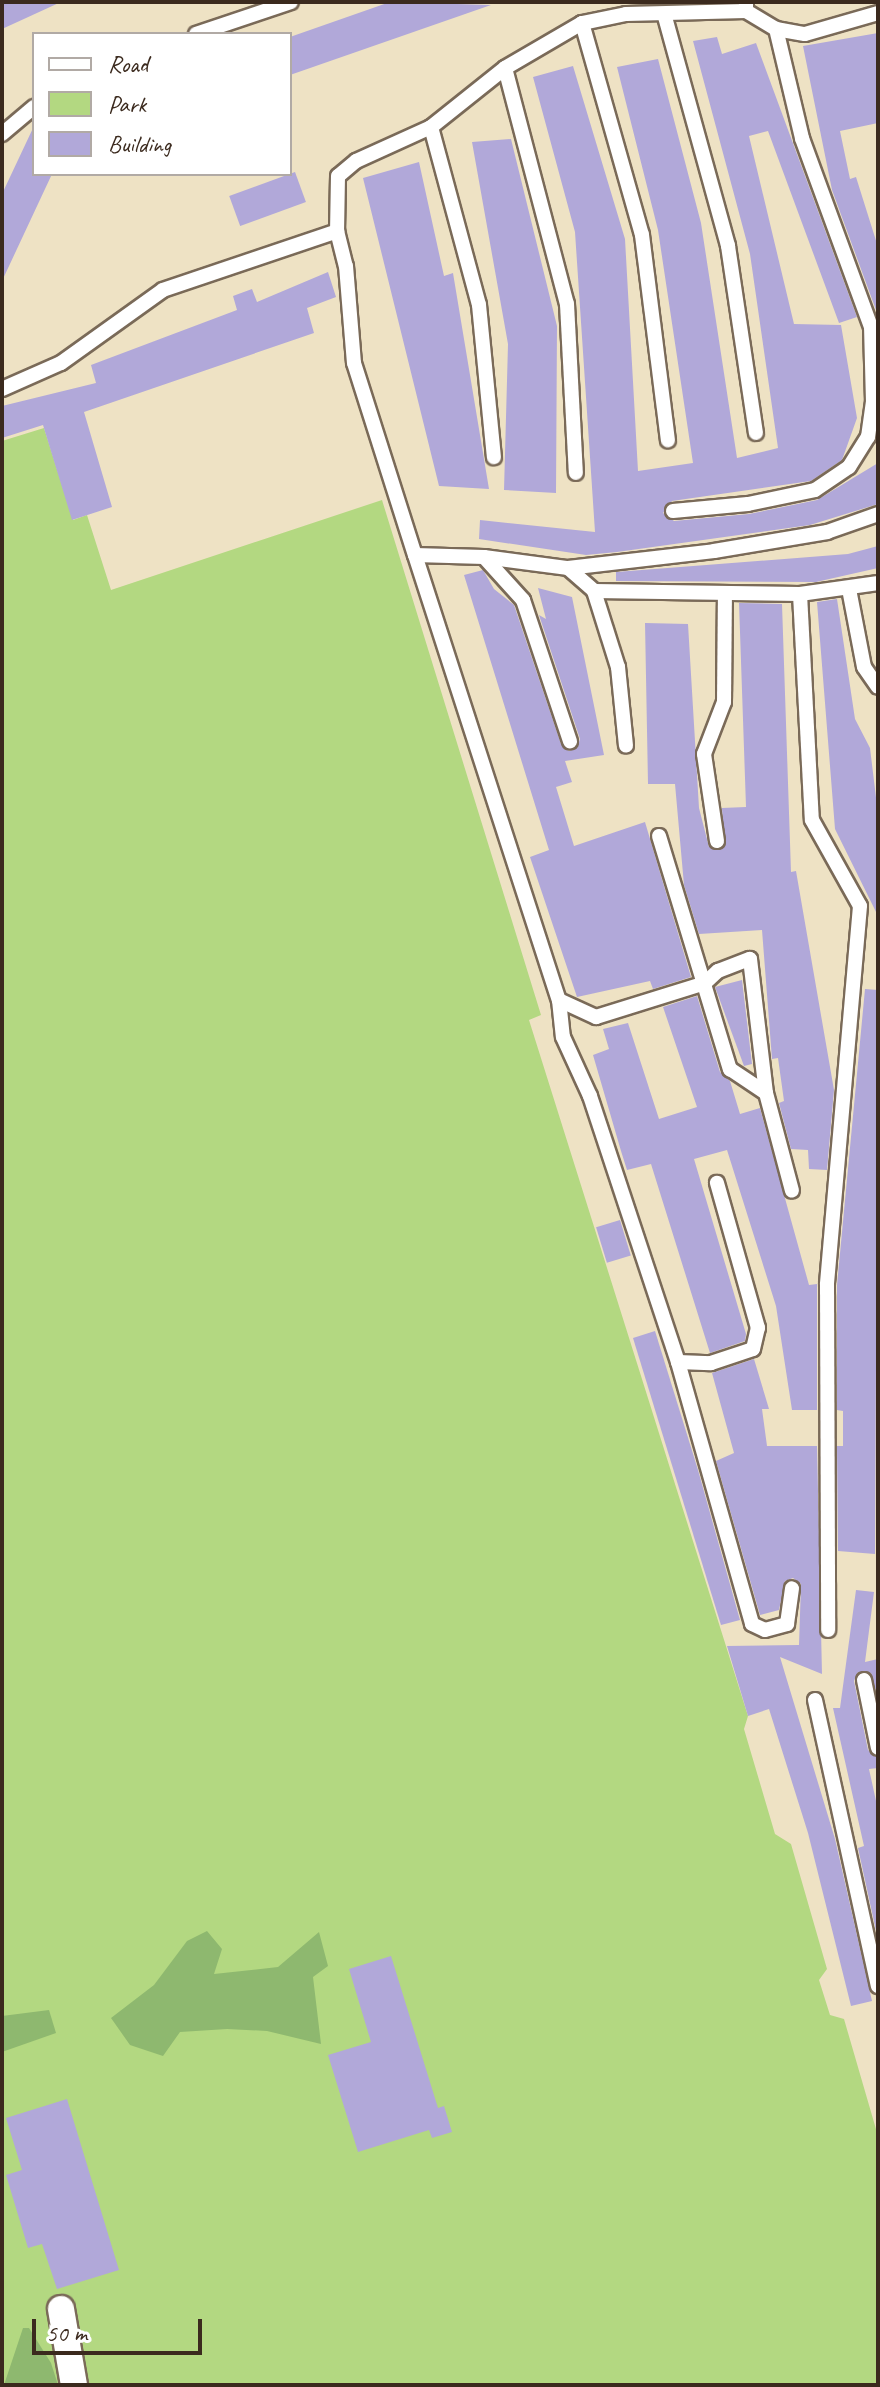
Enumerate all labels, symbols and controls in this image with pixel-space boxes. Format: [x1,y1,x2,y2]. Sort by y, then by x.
legend [32,32,292,176]
text: Road [108,49,148,79]
text: Park [108,89,146,119]
text: Building [108,129,171,159]
scale bar [36,2303,206,2353]
text: 50 m [46,2318,87,2348]

